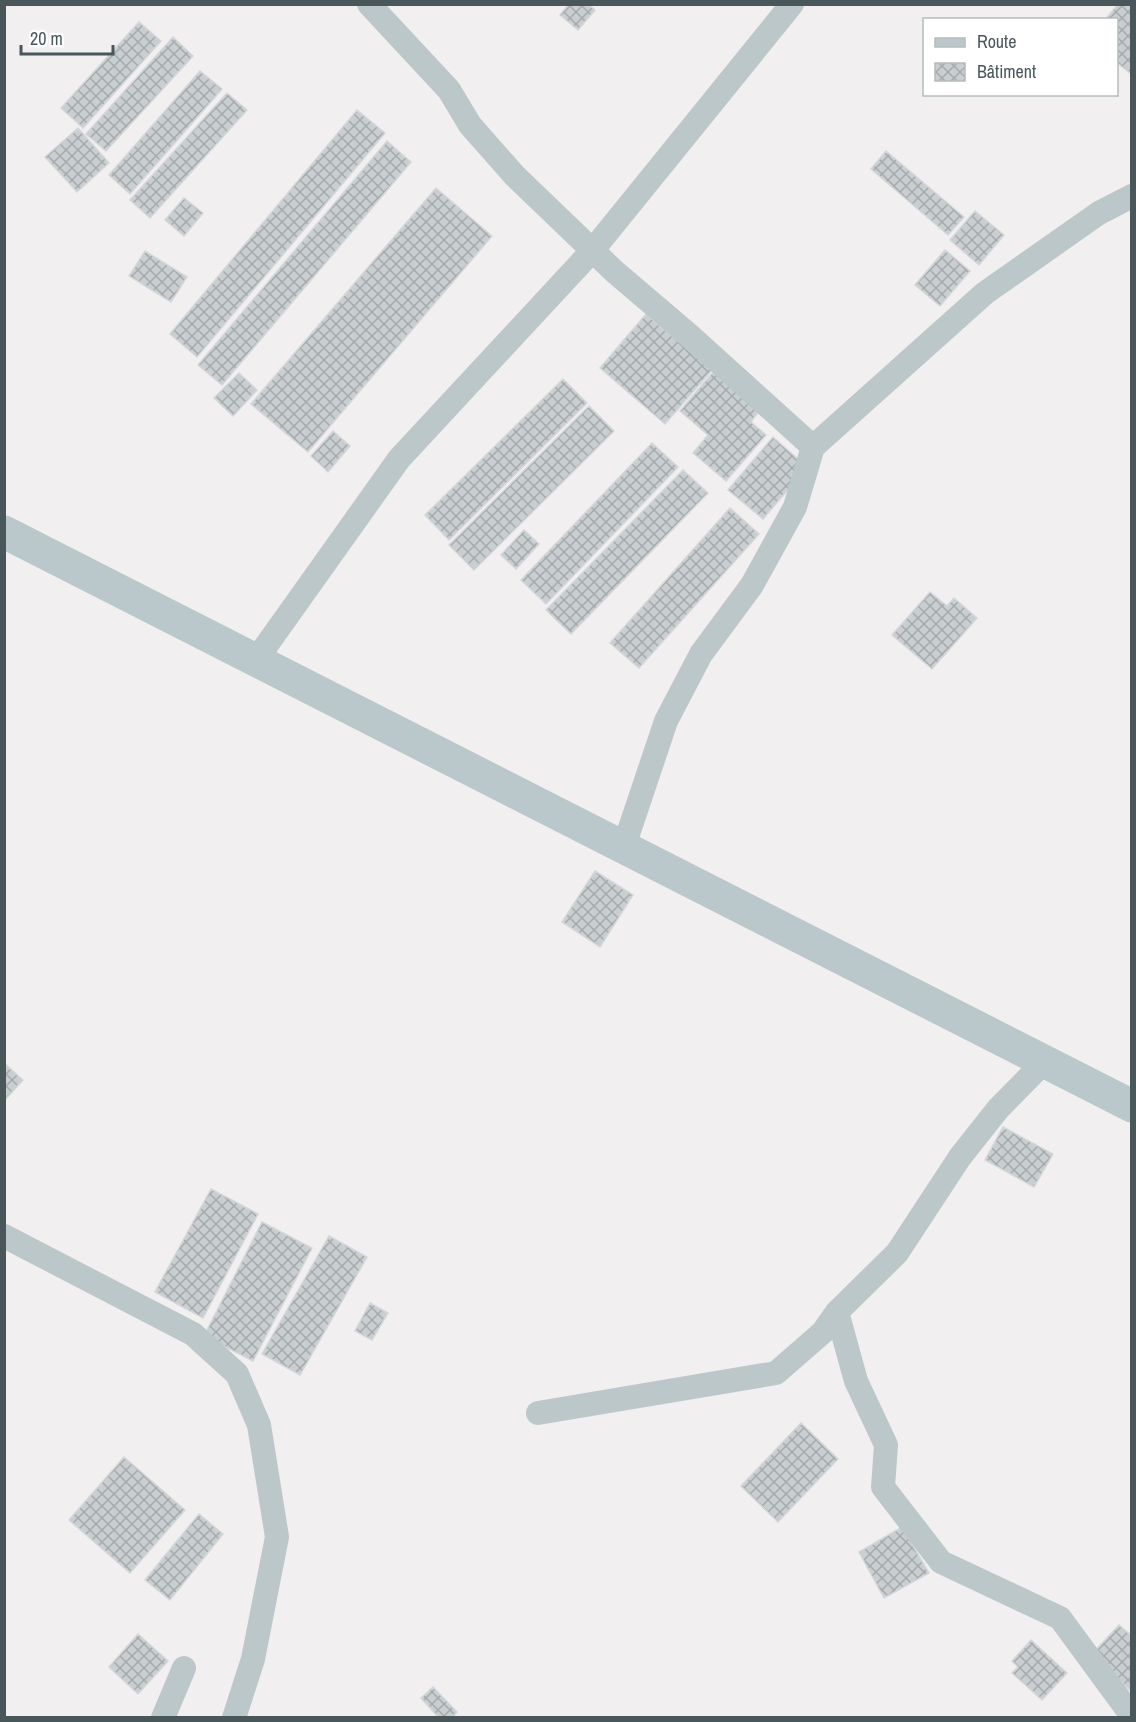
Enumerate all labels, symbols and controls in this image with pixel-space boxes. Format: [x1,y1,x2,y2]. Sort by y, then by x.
scale bar [21,18,112,56]
legend [923,18,1118,96]
text: 20 m [30,26,63,51]
text: Route [977,29,1016,54]
text: Bâtiment [977,59,1036,84]

